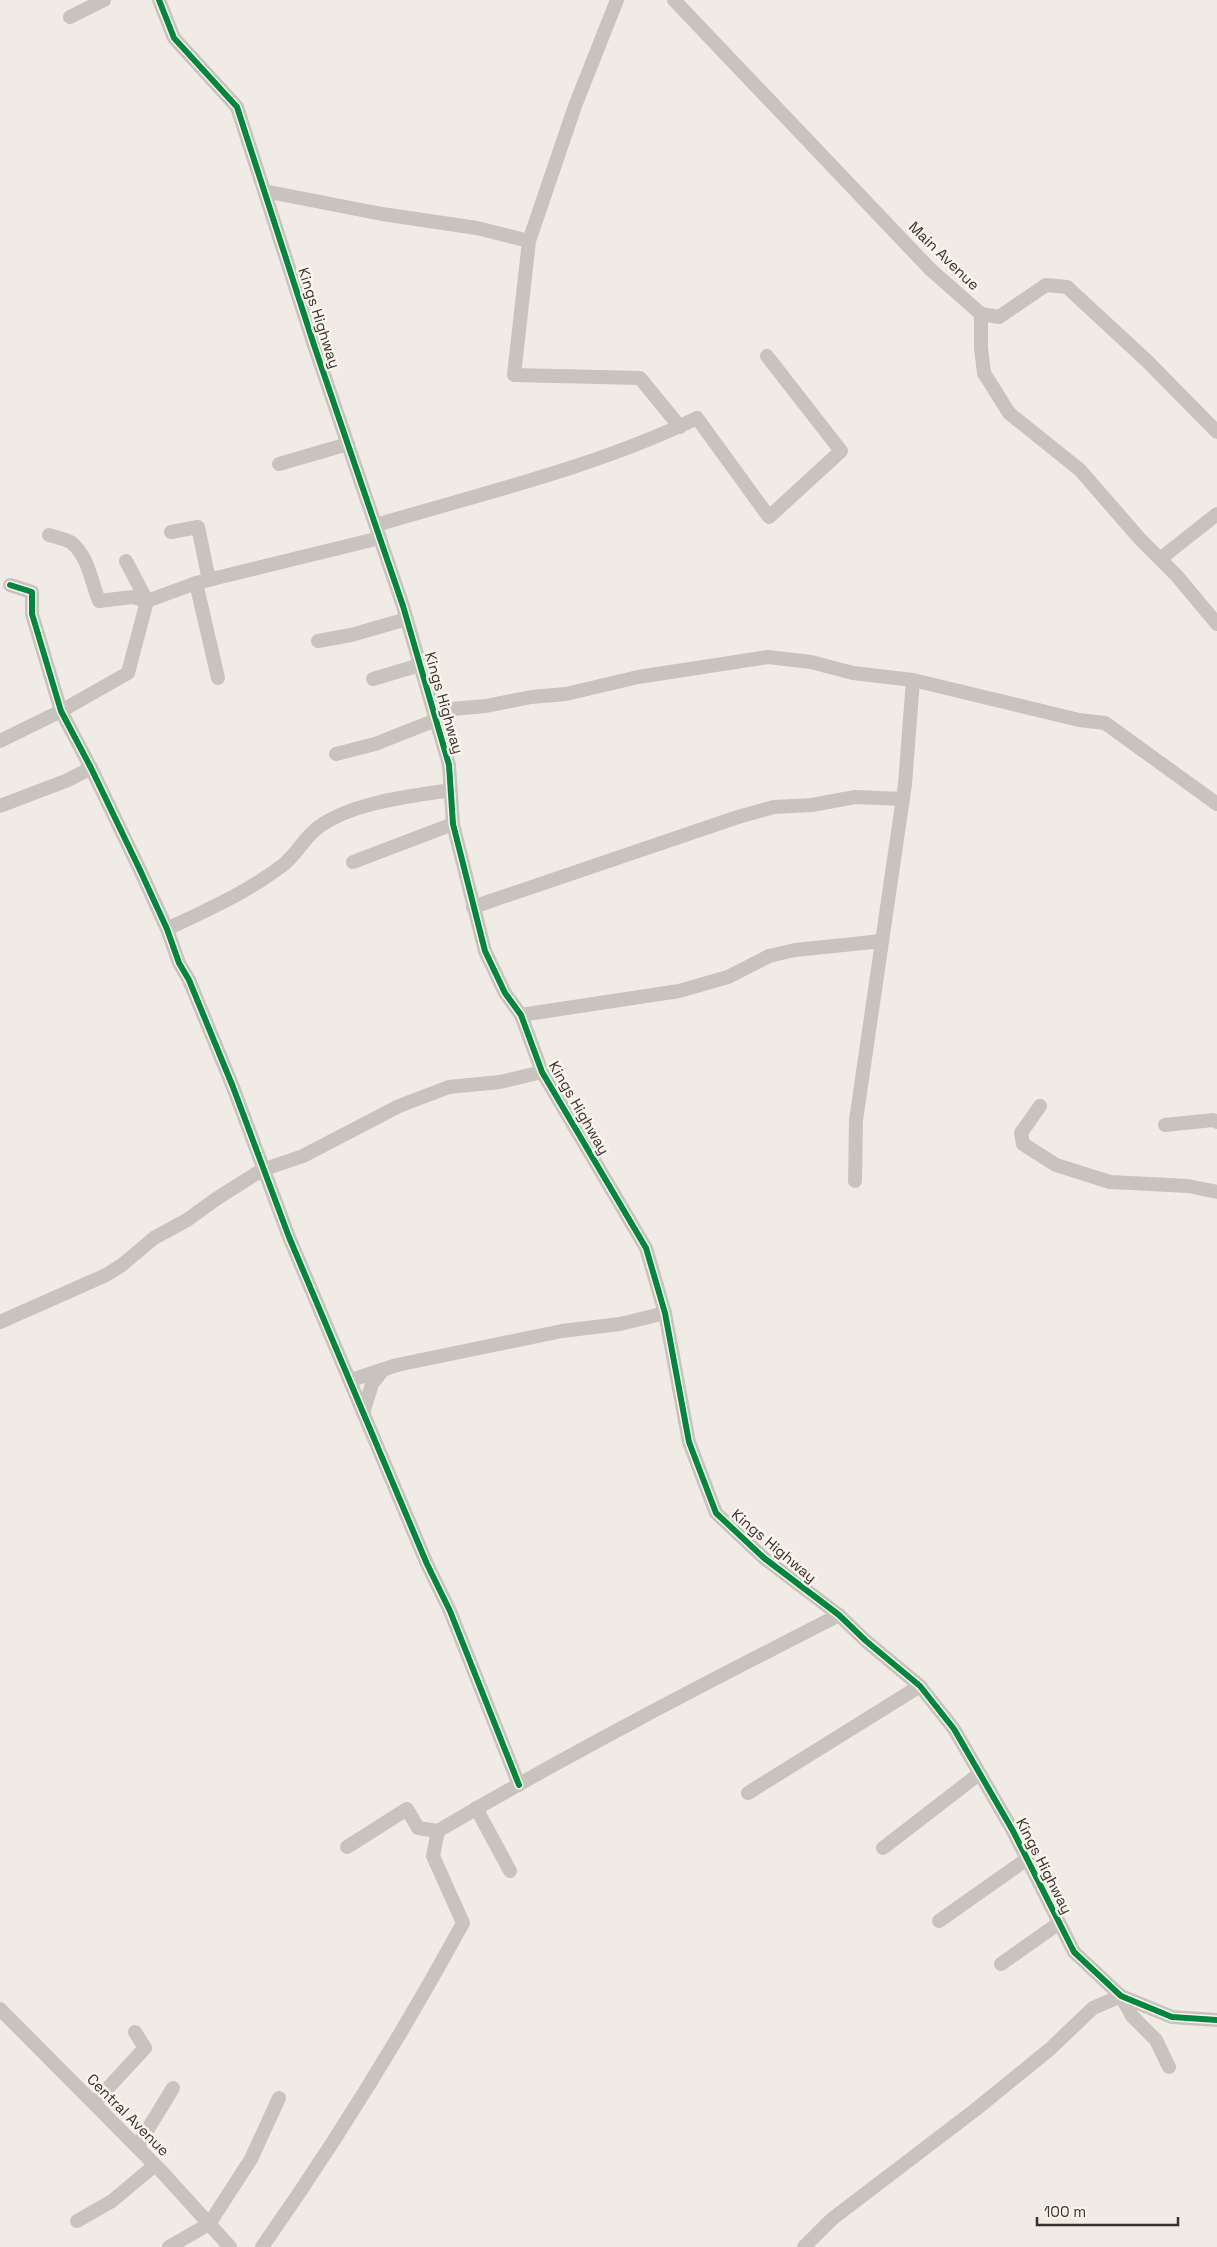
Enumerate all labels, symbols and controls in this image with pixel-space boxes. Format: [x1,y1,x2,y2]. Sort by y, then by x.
street label: Main Avenue [905,217,984,294]
street label: Kings Highway [294,265,345,371]
street label: Kings Highway [421,650,468,756]
street label: Kings Highway [545,1057,614,1158]
street label: Kings Highway [728,1505,821,1587]
street label: Kings Highway [1012,1815,1077,1917]
street label: Central Avenue [83,2069,174,2160]
scale bar [1037,2194,1178,2226]
text: 100 m [1044,2202,1086,2221]

